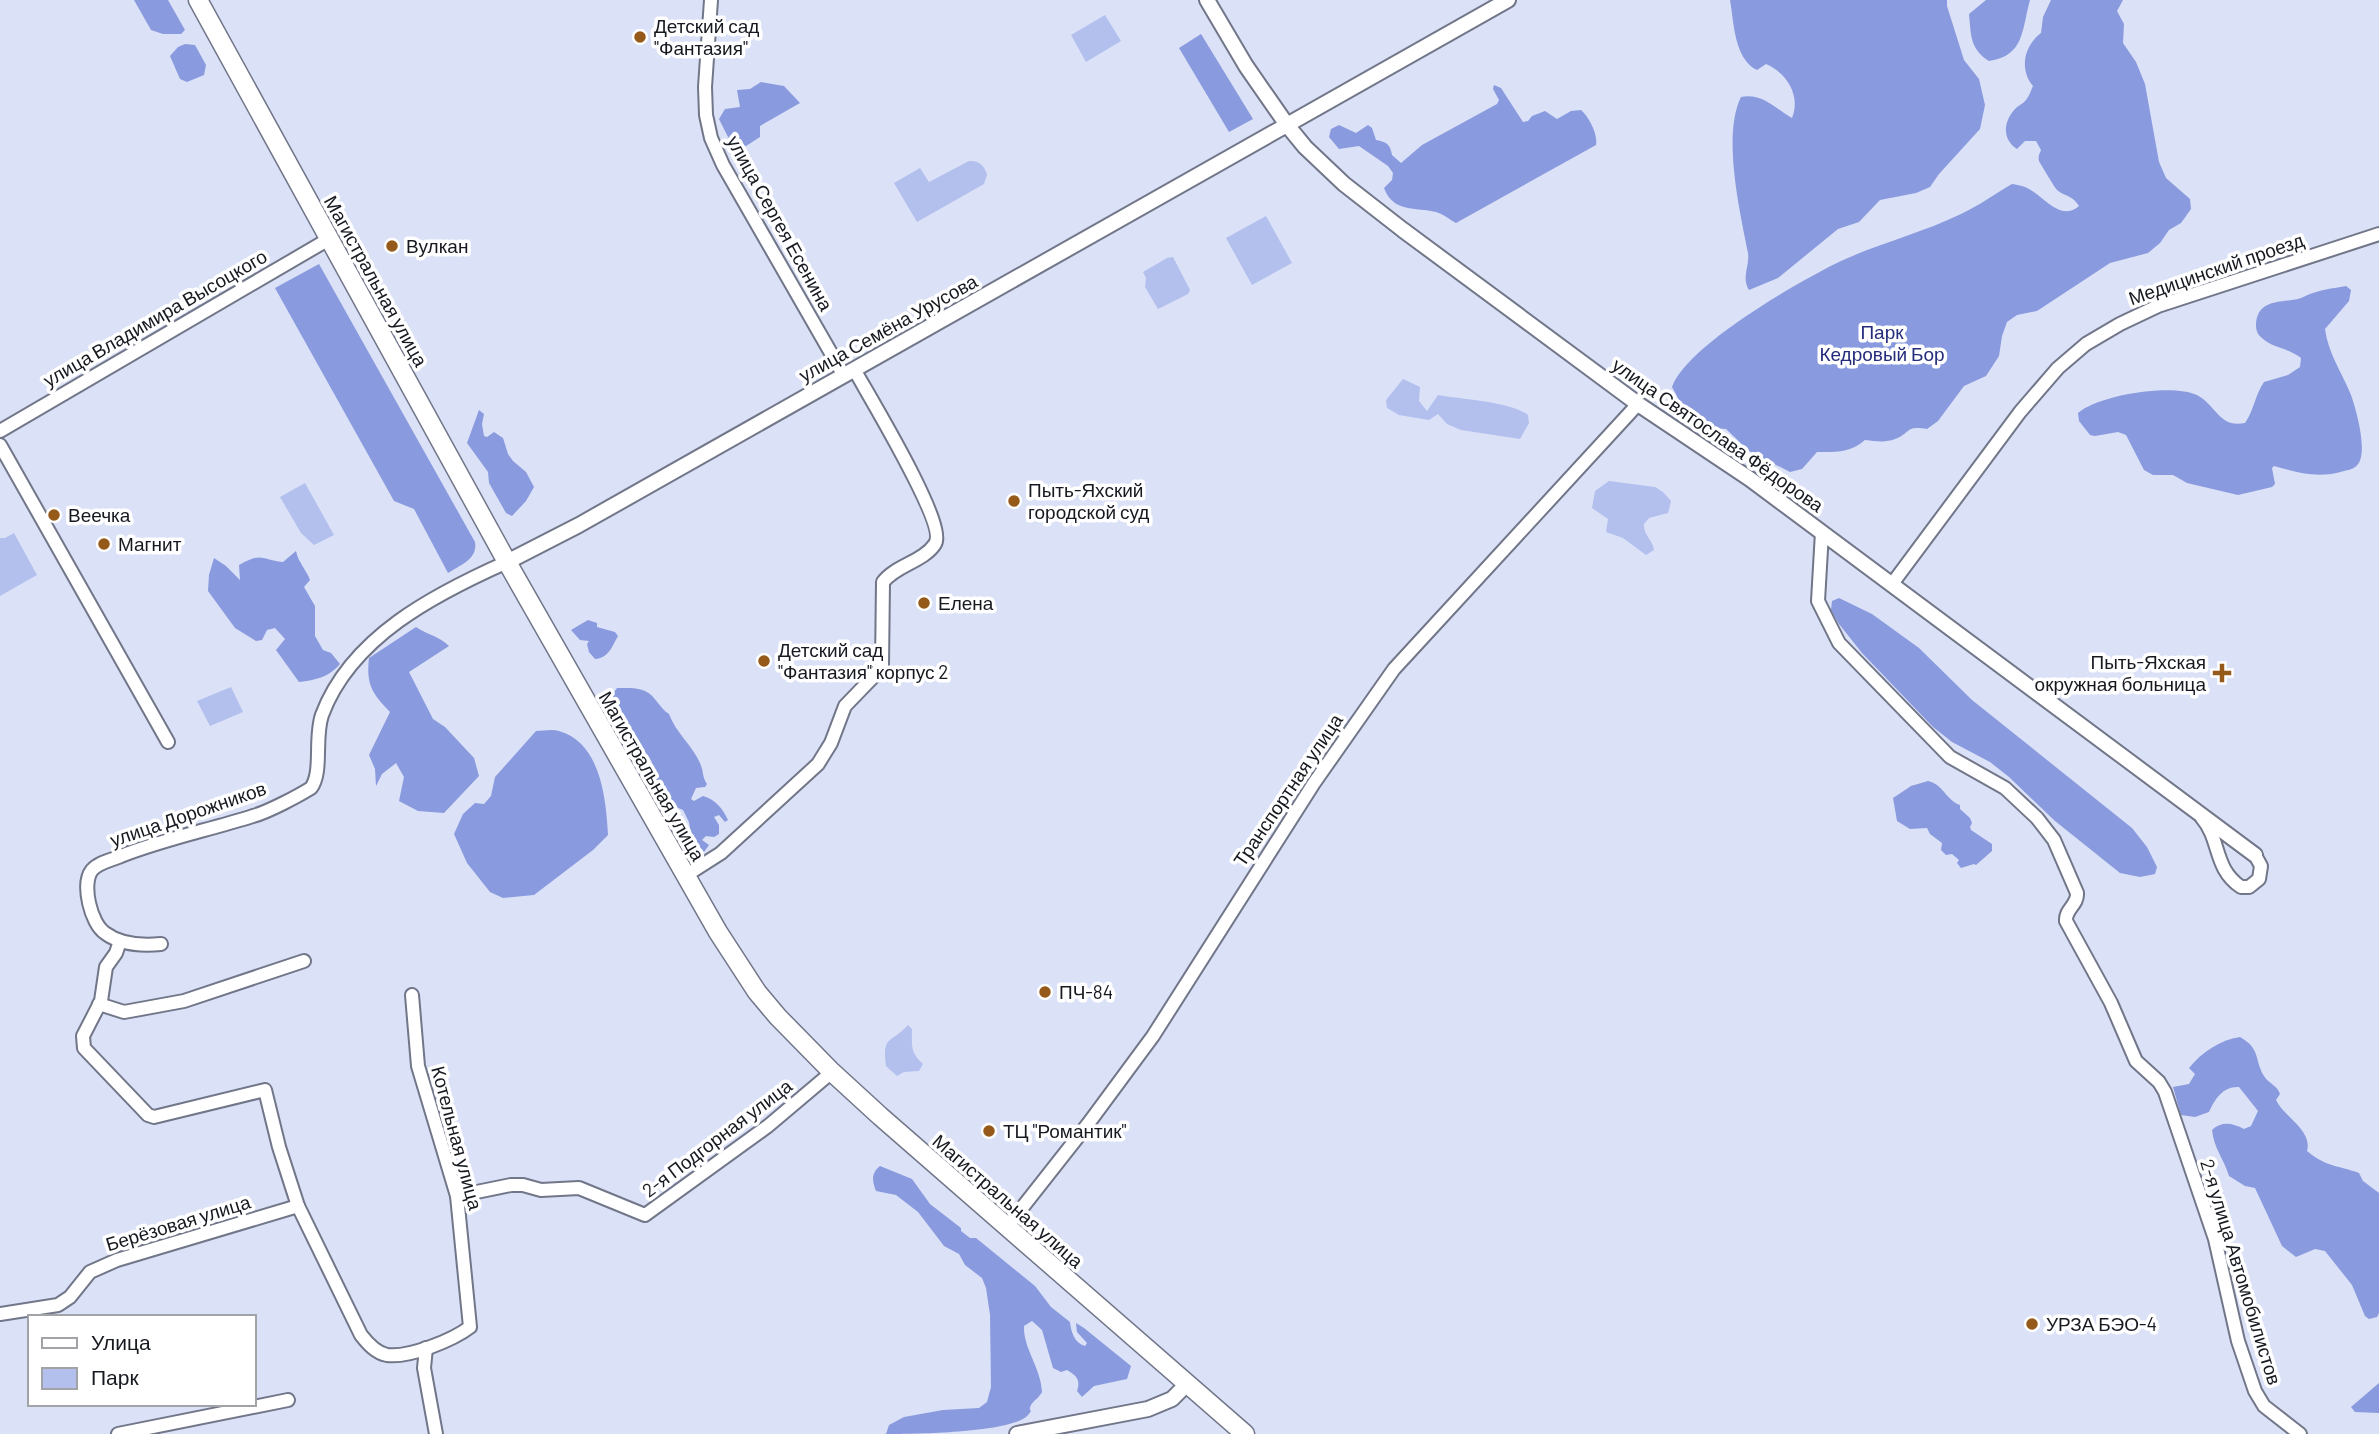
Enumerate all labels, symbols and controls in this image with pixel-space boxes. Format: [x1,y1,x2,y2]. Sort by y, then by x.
place label: Детский сад "Фантазия" [654,14,759,59]
marker: Детский сад "Фантазия" [632,29,648,45]
street label: улица Сергея Есенина [723,131,838,315]
street label: Магистральная улица [320,191,433,371]
street label: Медицинский проезд [2125,228,2306,309]
place label: Вулкан [406,234,468,257]
marker: Вулкан [384,238,400,254]
street label: улица Владимира Высоцкого [39,244,271,391]
street label: улица Семёна Урусова [795,269,981,386]
park label: Парк Кедровый Бор [1819,320,1945,365]
street label: улица Святослава Фёдорова [1608,353,1829,517]
place label: Пыть-Яхский городской суд [1028,478,1149,523]
marker: Пыть-Яхский городской суд [1006,493,1022,509]
place label: Веечка [68,503,131,526]
marker: Веечка [46,507,62,523]
place label: Магнит [118,532,182,555]
marker: Магнит [96,536,112,552]
place label: Елена [938,591,994,614]
marker: Елена [916,595,932,611]
place label: Детский сад "Фантазия" корпус 2 [778,638,948,683]
place label: Пыть-Яхская окружная больница [2035,650,2206,695]
marker: Детский сад "Фантазия" корпус 2 [756,653,772,669]
marker: Пыть-Яхская окружная больница [2212,663,2232,683]
street label: Магистральная улица [595,687,711,865]
street label: Транспортная улица [1228,709,1347,870]
street label: улица Дорожников [107,776,269,851]
place label: ПЧ-84 [1059,980,1113,1003]
marker: ПЧ-84 [1037,984,1053,1000]
street label: Котельная улица [427,1063,488,1213]
street label: 2-я Подгорная улица [637,1073,797,1201]
place label: ТЦ "Романтик" [1003,1119,1127,1142]
marker: ТЦ "Романтик" [981,1123,997,1139]
street label: Магистральная улица [928,1129,1089,1273]
street label: 2-я улица Автомобилистов [2196,1156,2287,1387]
street label: Берёзовая улица [103,1189,253,1255]
place label: УРЗА БЭО-4 [2046,1312,2157,1335]
legend [28,1315,256,1406]
marker: УРЗА БЭО-4 [2024,1316,2040,1332]
text: Улица [91,1329,151,1354]
text: Парк [91,1364,139,1389]

